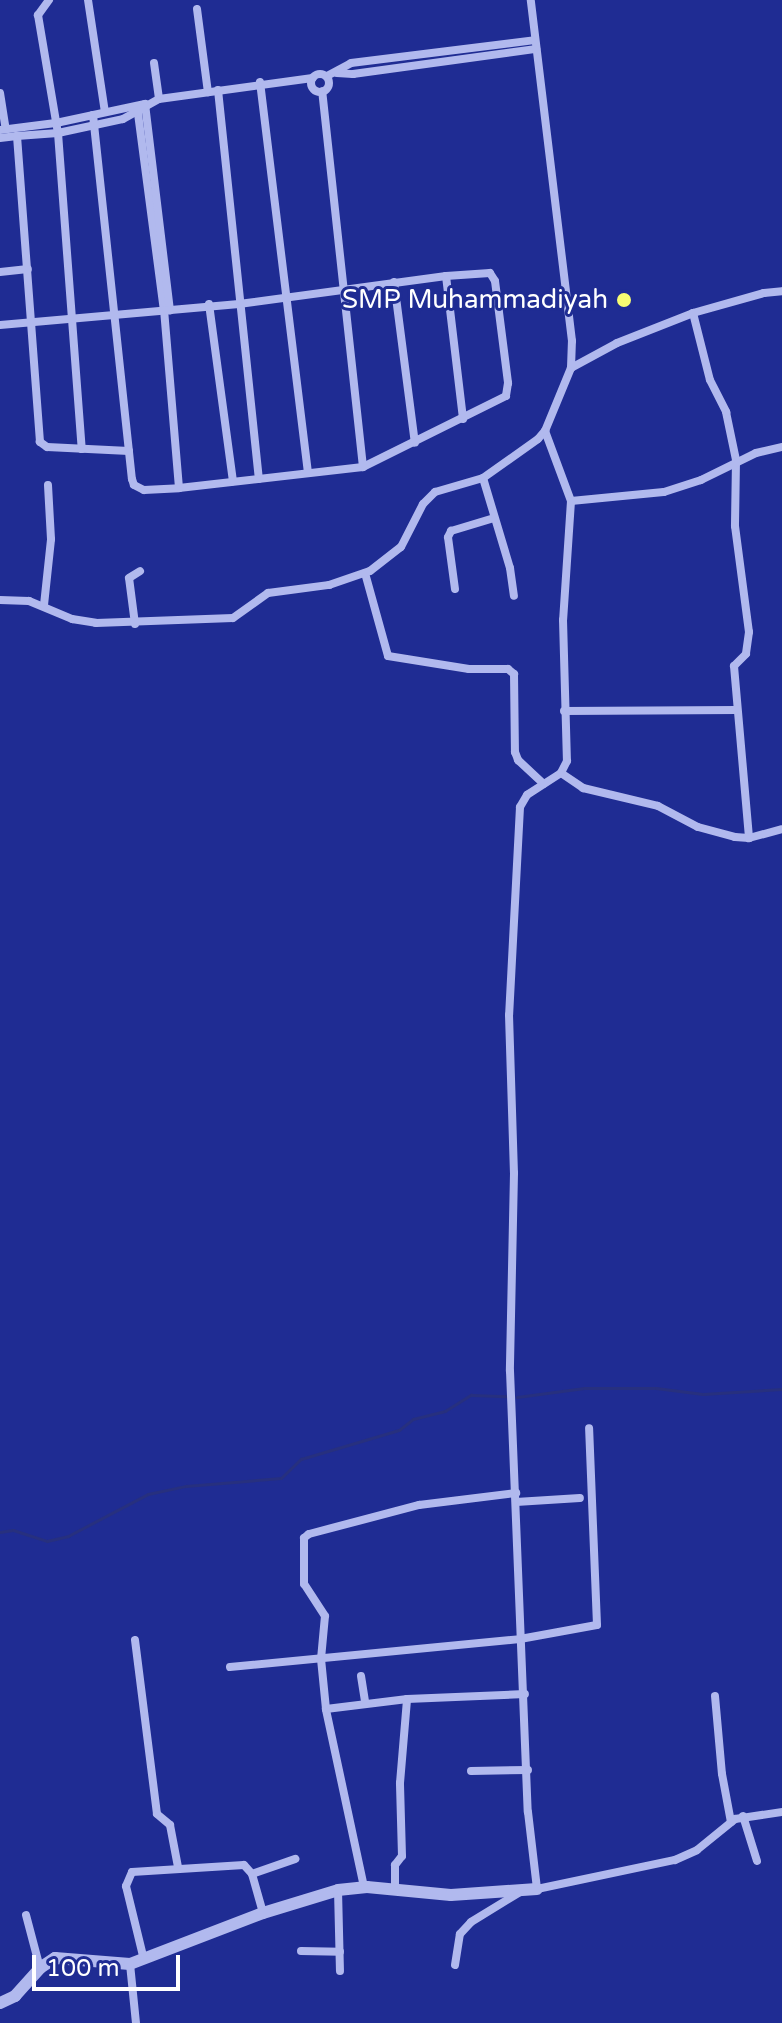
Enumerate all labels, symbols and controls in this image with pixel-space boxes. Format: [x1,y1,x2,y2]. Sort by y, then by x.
place label: SMP Muhammadiyah [342,284,608,316]
marker: SMP Muhammadiyah [615,291,633,309]
scale bar [36,1939,184,1989]
text: 100 m [46,1954,120,1983]

